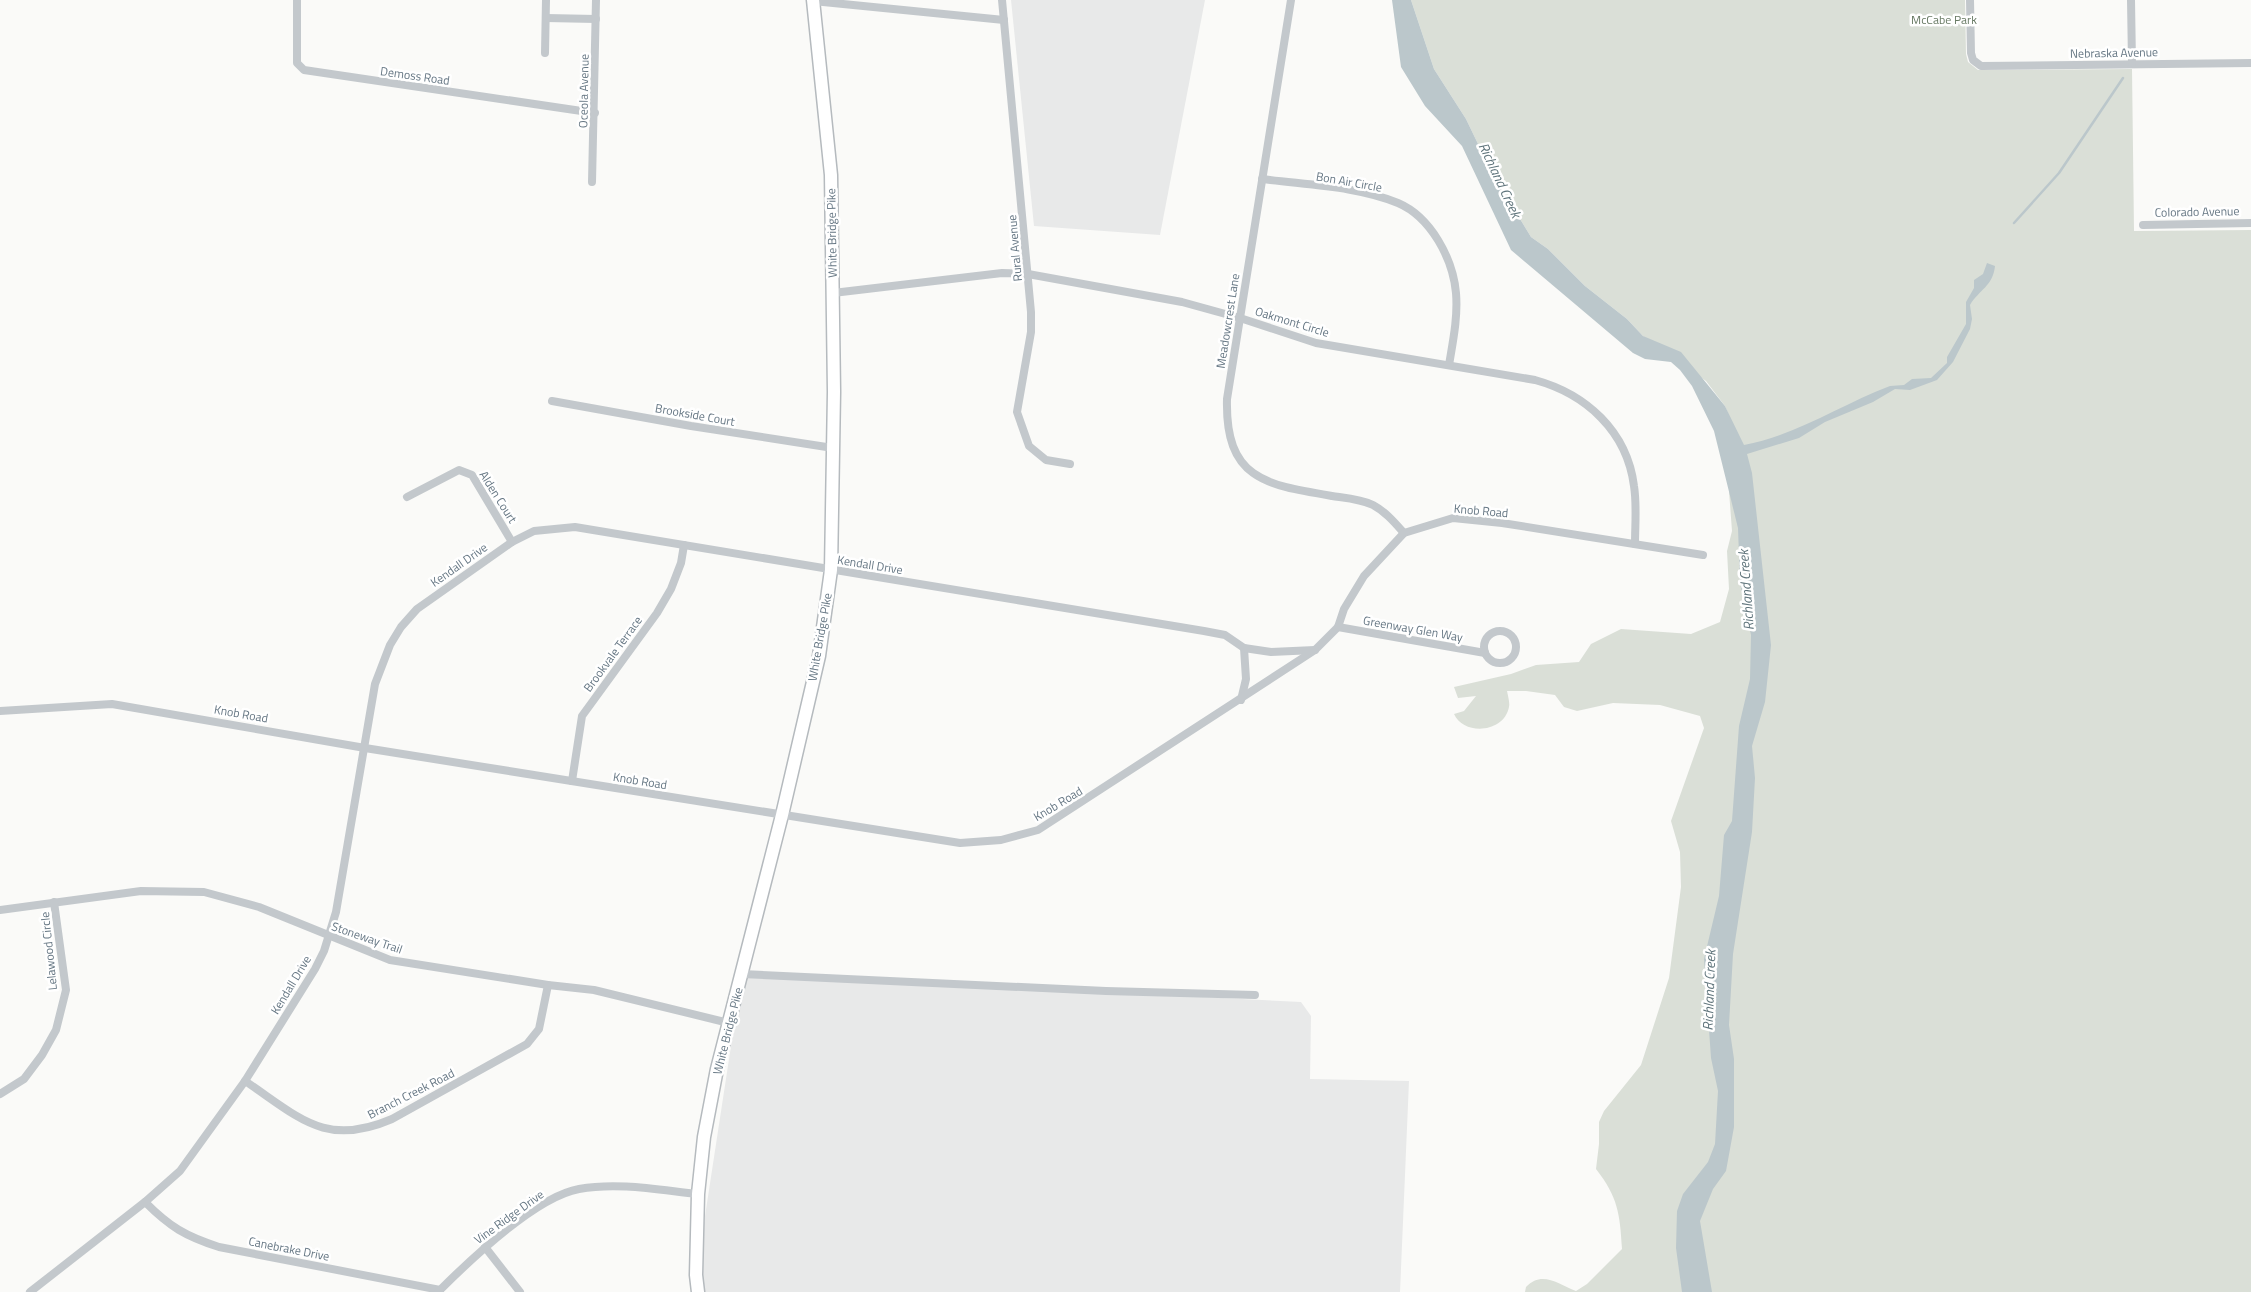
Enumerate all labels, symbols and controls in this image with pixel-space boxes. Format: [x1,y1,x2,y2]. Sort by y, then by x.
park label: McCabe Park [1911,10,1977,29]
street label: Nebraska Avenue [2070,42,2158,63]
street label: Oceola Avenue [573,54,594,128]
street label: Demoss Road [379,61,451,90]
water label: Richland Creek [1474,139,1528,223]
street label: Bon Air Circle [1315,166,1384,197]
street label: White Bridge Pike [821,188,842,278]
street label: Colorado Avenue [2154,201,2240,222]
street label: Rural Avenue [1002,214,1027,282]
street label: Meadowcrest Lane [1211,272,1244,370]
street label: Oakmont Circle [1253,301,1332,342]
street label: Brookside Court [654,398,737,431]
street label: Alden Court [475,467,523,527]
street label: Knob Road [1453,499,1509,522]
street label: Kendall Drive [426,538,491,591]
water label: Richland Creek [1732,547,1759,631]
street label: Kendall Drive [836,550,904,579]
street label: White Bridge Pike [802,591,837,683]
street label: Greenway Glen Way [1362,610,1465,647]
street label: Brookvale Terrace [579,612,647,696]
street label: Knob Road [213,699,270,728]
street label: Knob Road [612,767,668,794]
street label: Knob Road [1029,781,1086,826]
street label: Lelawood Circle [35,911,62,991]
street label: Stoneway Trail [329,917,405,959]
water label: Richland Creek [1697,947,1720,1031]
street label: Kendall Drive [265,952,316,1018]
street label: White Bridge Pike [707,985,748,1077]
street label: Branch Creek Road [364,1063,458,1124]
street label: Vine Ridge Drive [470,1185,548,1248]
street label: Canebrake Drive [247,1231,331,1266]

